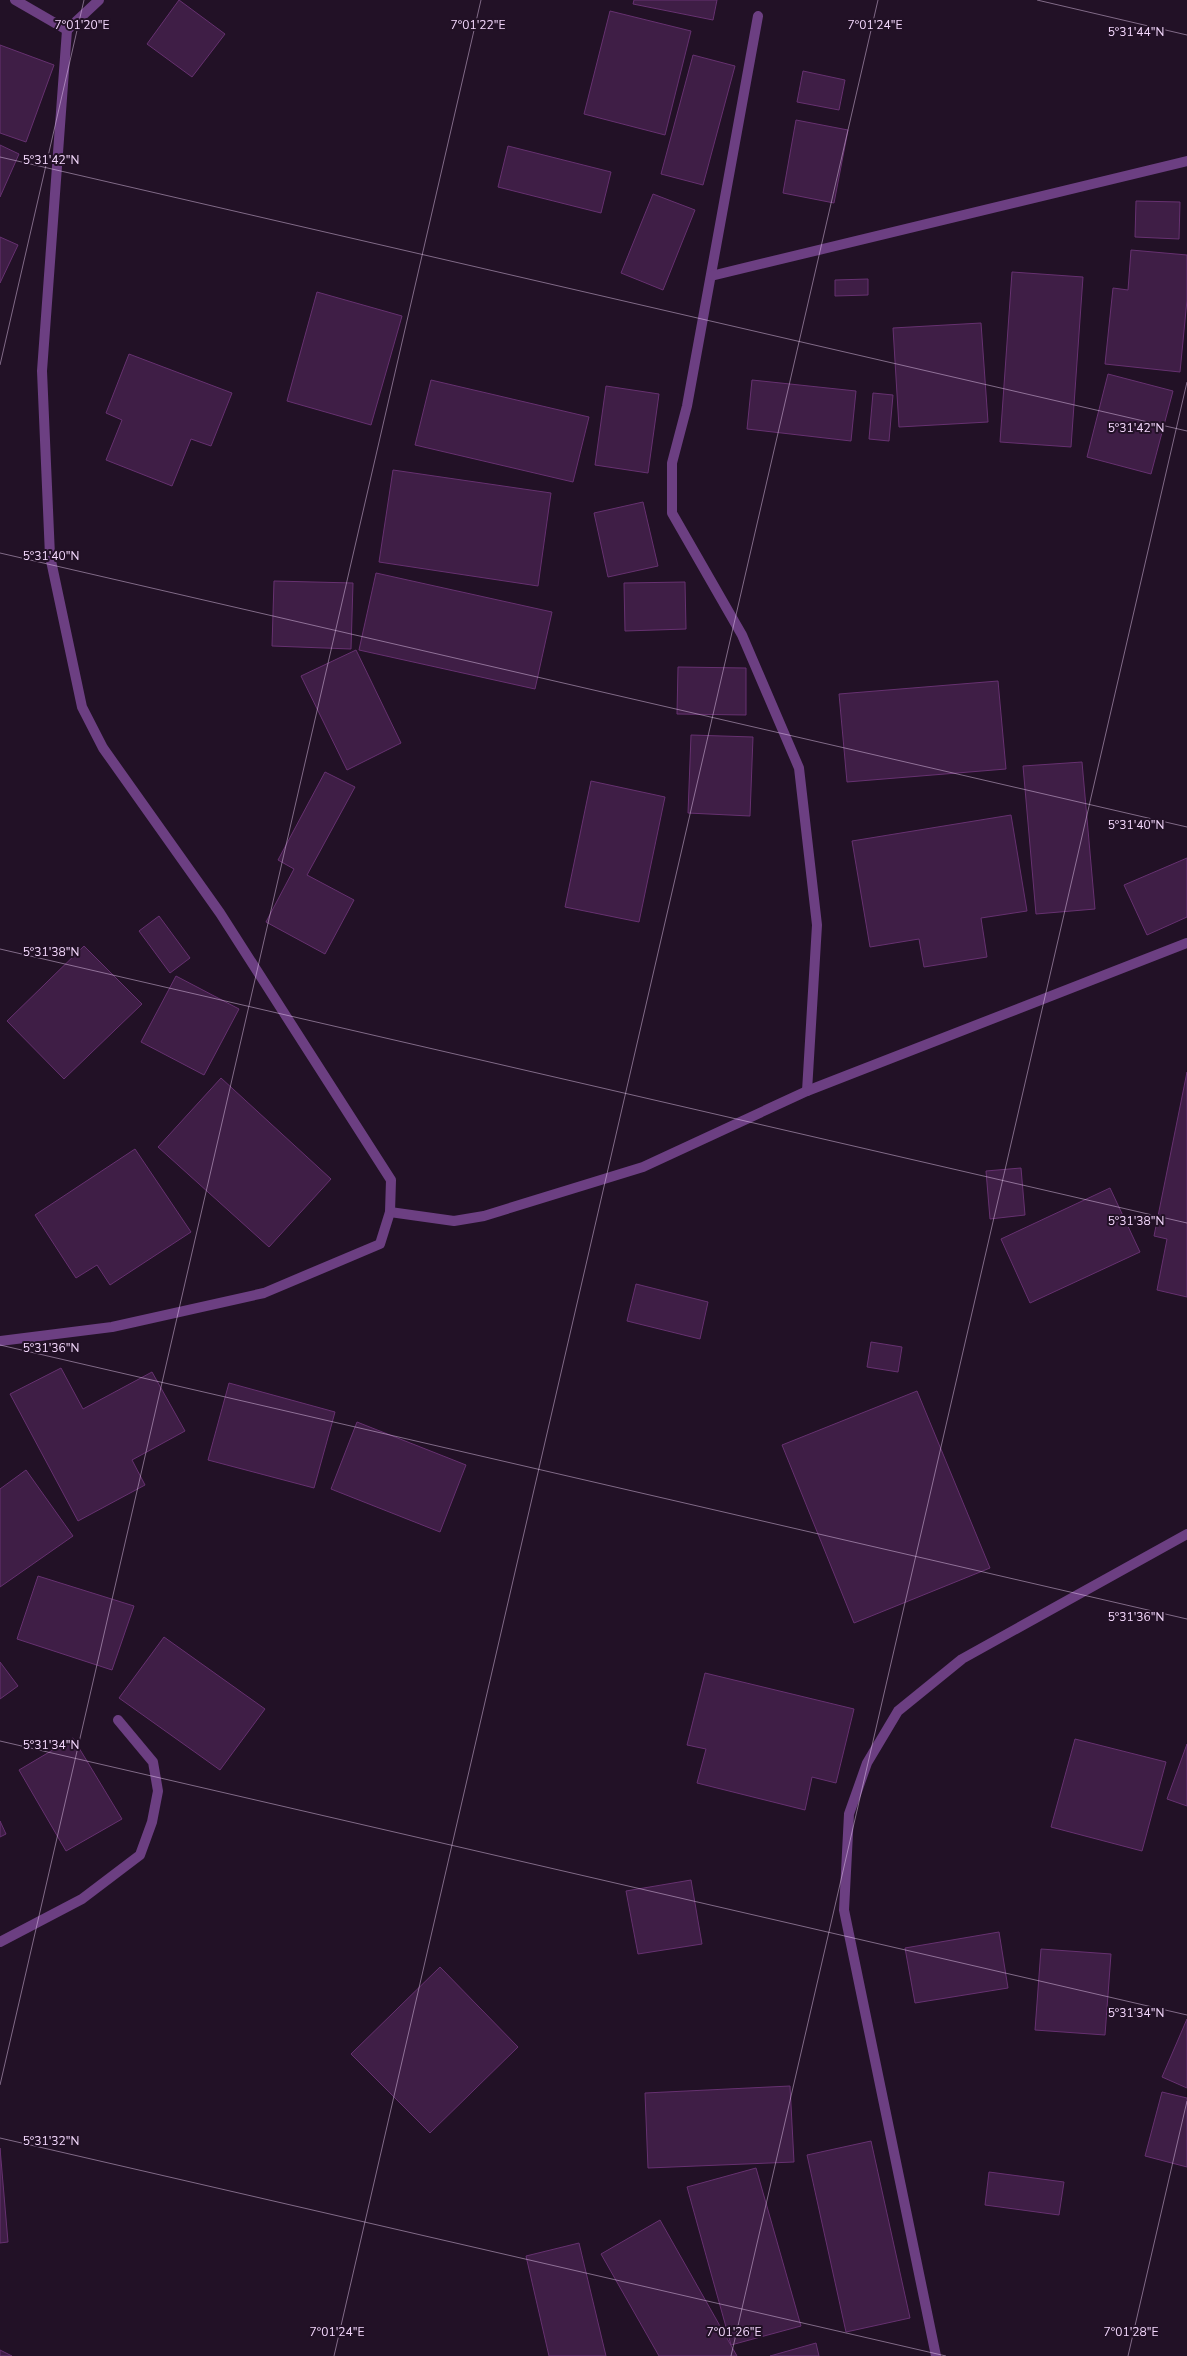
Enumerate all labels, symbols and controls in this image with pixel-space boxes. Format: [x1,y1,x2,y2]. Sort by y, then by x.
text: 7°01'20"E [55,17,109,33]
text: 7°01'22"E [451,17,505,33]
text: 7°01'24"E [848,17,902,33]
text: 5°31'44"N [1108,24,1164,40]
text: 5°31'42"N [23,152,79,168]
text: 5°31'42"N [1108,420,1164,436]
text: 5°31'40"N [23,548,79,564]
text: 5°31'40"N [1108,817,1164,833]
text: 5°31'38"N [23,944,79,960]
text: 5°31'38"N [1108,1213,1164,1229]
text: 5°31'36"N [23,1340,79,1356]
text: 5°31'36"N [1108,1609,1164,1625]
text: 5°31'34"N [23,1737,79,1753]
text: 5°31'34"N [1108,2005,1164,2021]
text: 5°31'32"N [23,2133,79,2149]
text: 7°01'24"E [310,2324,364,2340]
text: 7°01'26"E [707,2324,761,2340]
text: 7°01'28"E [1104,2324,1158,2340]

